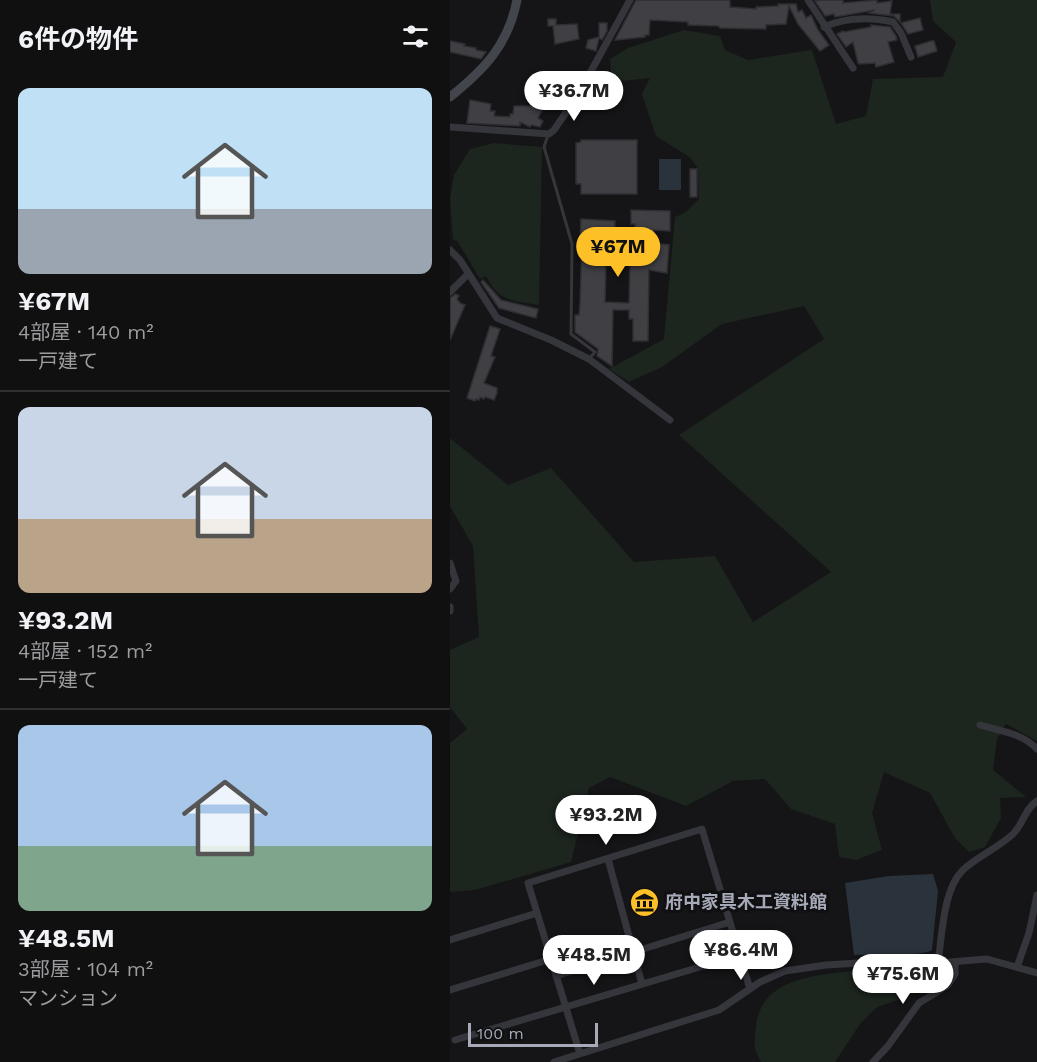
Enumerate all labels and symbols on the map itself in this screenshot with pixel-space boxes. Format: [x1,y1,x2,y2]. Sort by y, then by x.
pin: ¥36.7M [525,71,623,122]
pin: ¥67M [582,227,654,278]
pin: ¥93.2M [557,795,655,846]
museum icon: 府中家具木工資料館 [628,886,660,918]
place label: 府中家具木工資料館 [665,891,827,912]
pin: ¥86.4M [692,930,790,981]
pin: ¥48.5M [545,935,643,986]
pin: ¥75.6M [854,954,952,1005]
scale bar [468,1020,598,1048]

